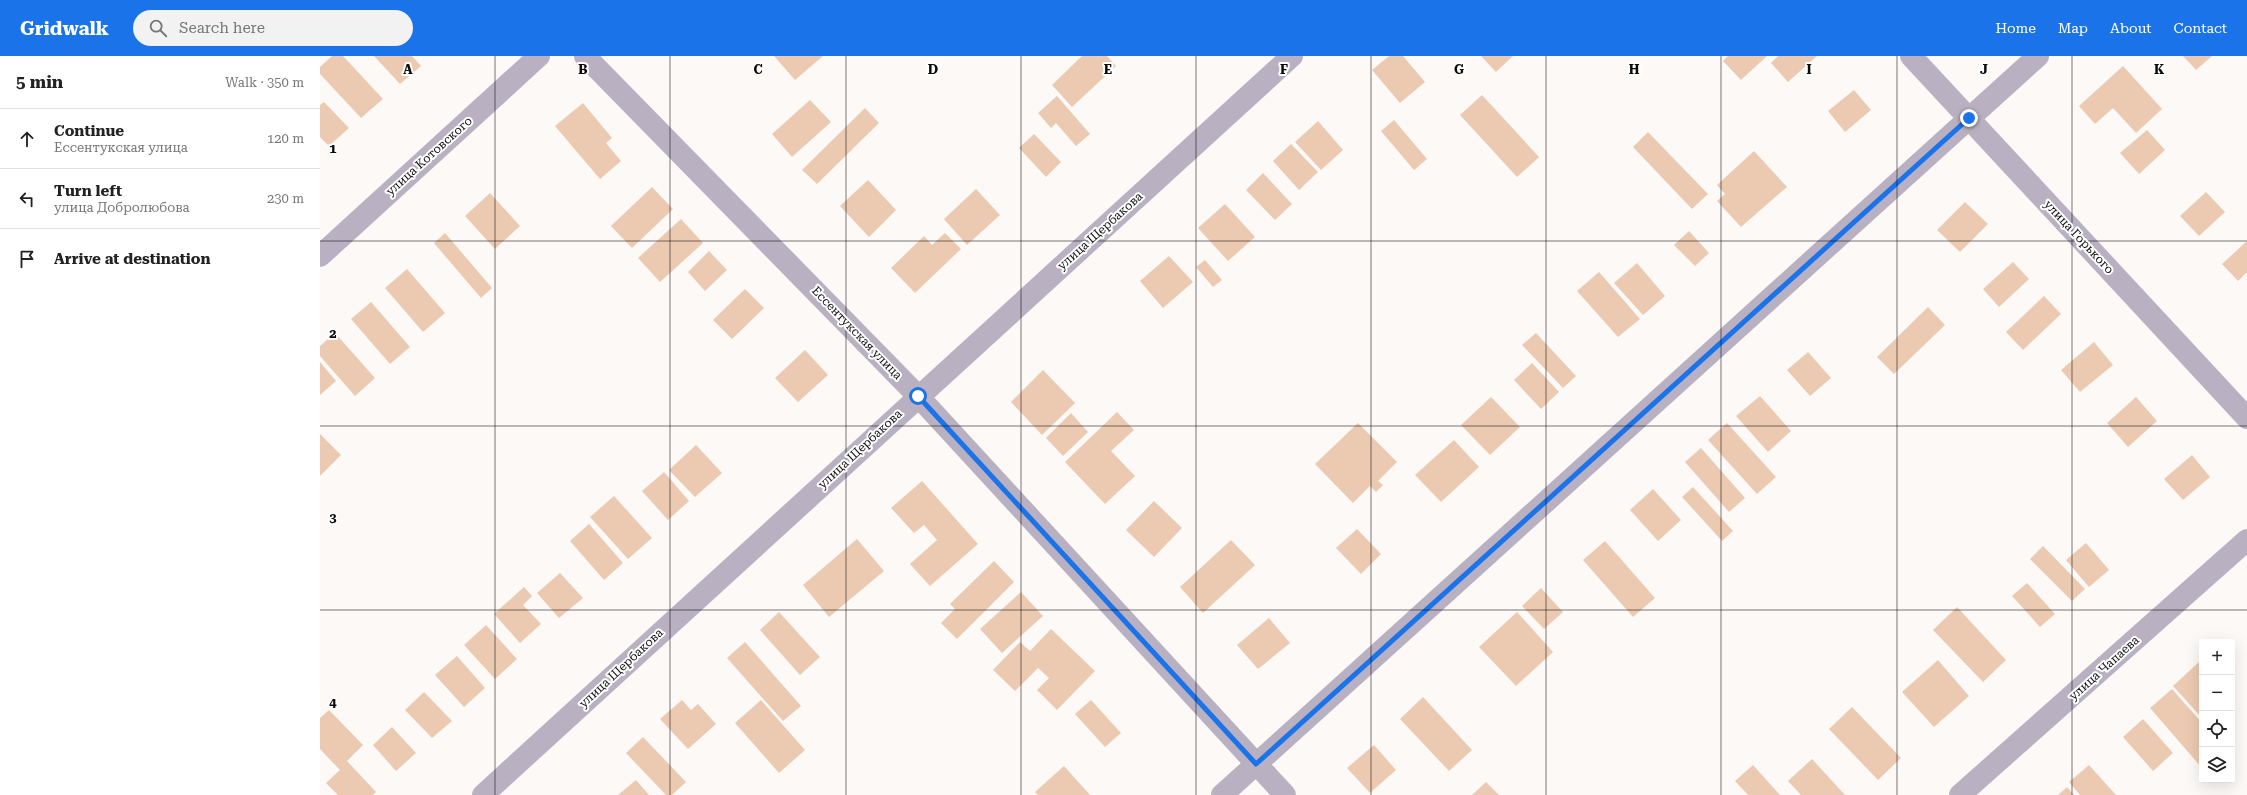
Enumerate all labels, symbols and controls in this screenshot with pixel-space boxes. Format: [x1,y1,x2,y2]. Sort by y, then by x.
search box [133,10,413,46]
text: Gridwalk [20,17,109,40]
icon: search [147,17,169,39]
text: Search here [179,19,265,37]
text: Home [1995,20,2036,36]
text: Map [2058,20,2088,36]
text: About [2110,20,2152,36]
text: Contact [2174,20,2227,36]
text: A [403,62,413,77]
text: B [578,62,588,77]
text: C [753,62,763,77]
text: D [928,62,938,77]
text: E [1104,62,1112,77]
text: F [1280,62,1288,77]
text: G [1454,62,1464,77]
text: H [1629,62,1640,77]
text: I [1806,62,1812,77]
text: J [1980,62,1988,77]
text: K [2154,62,2165,77]
text: 5 min [16,72,63,92]
text: Walk · 350 m [225,75,304,90]
route end [1960,109,1978,127]
street label: улица Котовского [383,114,475,198]
text: Continue [54,122,124,140]
icon: ahead [16,128,38,150]
text: 120 m [267,131,304,146]
text: Ессентукская улица [54,140,188,155]
text: 1 [329,141,337,156]
text: Turn left [54,182,122,200]
icon: left [16,188,38,210]
street label: улица Щербакова [1055,189,1146,273]
text: 230 m [267,191,304,206]
street label: улица Горького [2041,197,2117,277]
text: улица Добролюбова [54,200,190,215]
icon: arrive [16,248,38,270]
text: Arrive at destination [54,250,210,268]
street label: Ессентукская улица [809,284,905,383]
text: 2 [329,326,337,341]
route start [909,387,927,405]
street label: улица Щербакова [815,406,905,491]
text: 3 [329,510,337,525]
street label: улица Щербакова [576,625,666,710]
street label: улица Чапаева [2066,633,2142,703]
map controls [2199,639,2235,783]
button: + [2199,639,2235,675]
button: − [2199,675,2235,711]
text: 4 [329,695,337,710]
button: locate [2199,711,2235,747]
button: layers [2199,747,2235,783]

